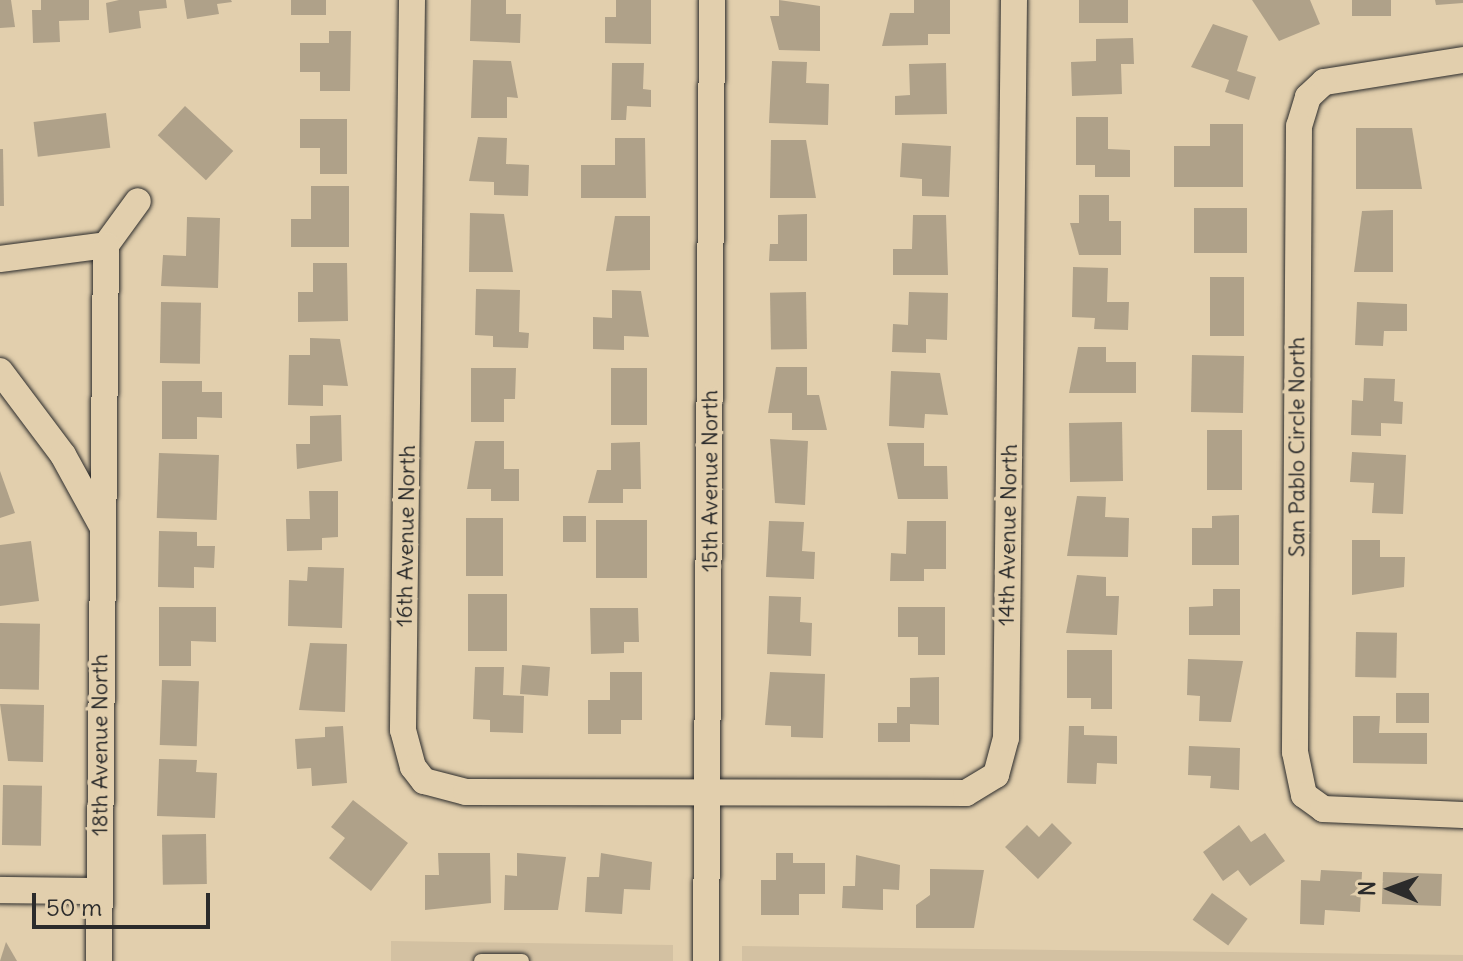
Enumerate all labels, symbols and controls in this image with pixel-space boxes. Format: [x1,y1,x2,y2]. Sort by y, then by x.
street label: San Pablo Circle North [1284,337,1310,557]
street label: 15th Avenue North [697,390,723,572]
street label: 14th Avenue North [993,444,1023,626]
street label: 16th Avenue North [391,445,421,627]
street label: 18th Avenue North [87,654,113,836]
north arrow [1351,849,1431,929]
scale bar [36,877,214,927]
text: N [1353,881,1381,896]
text: 50 m [46,892,102,922]

